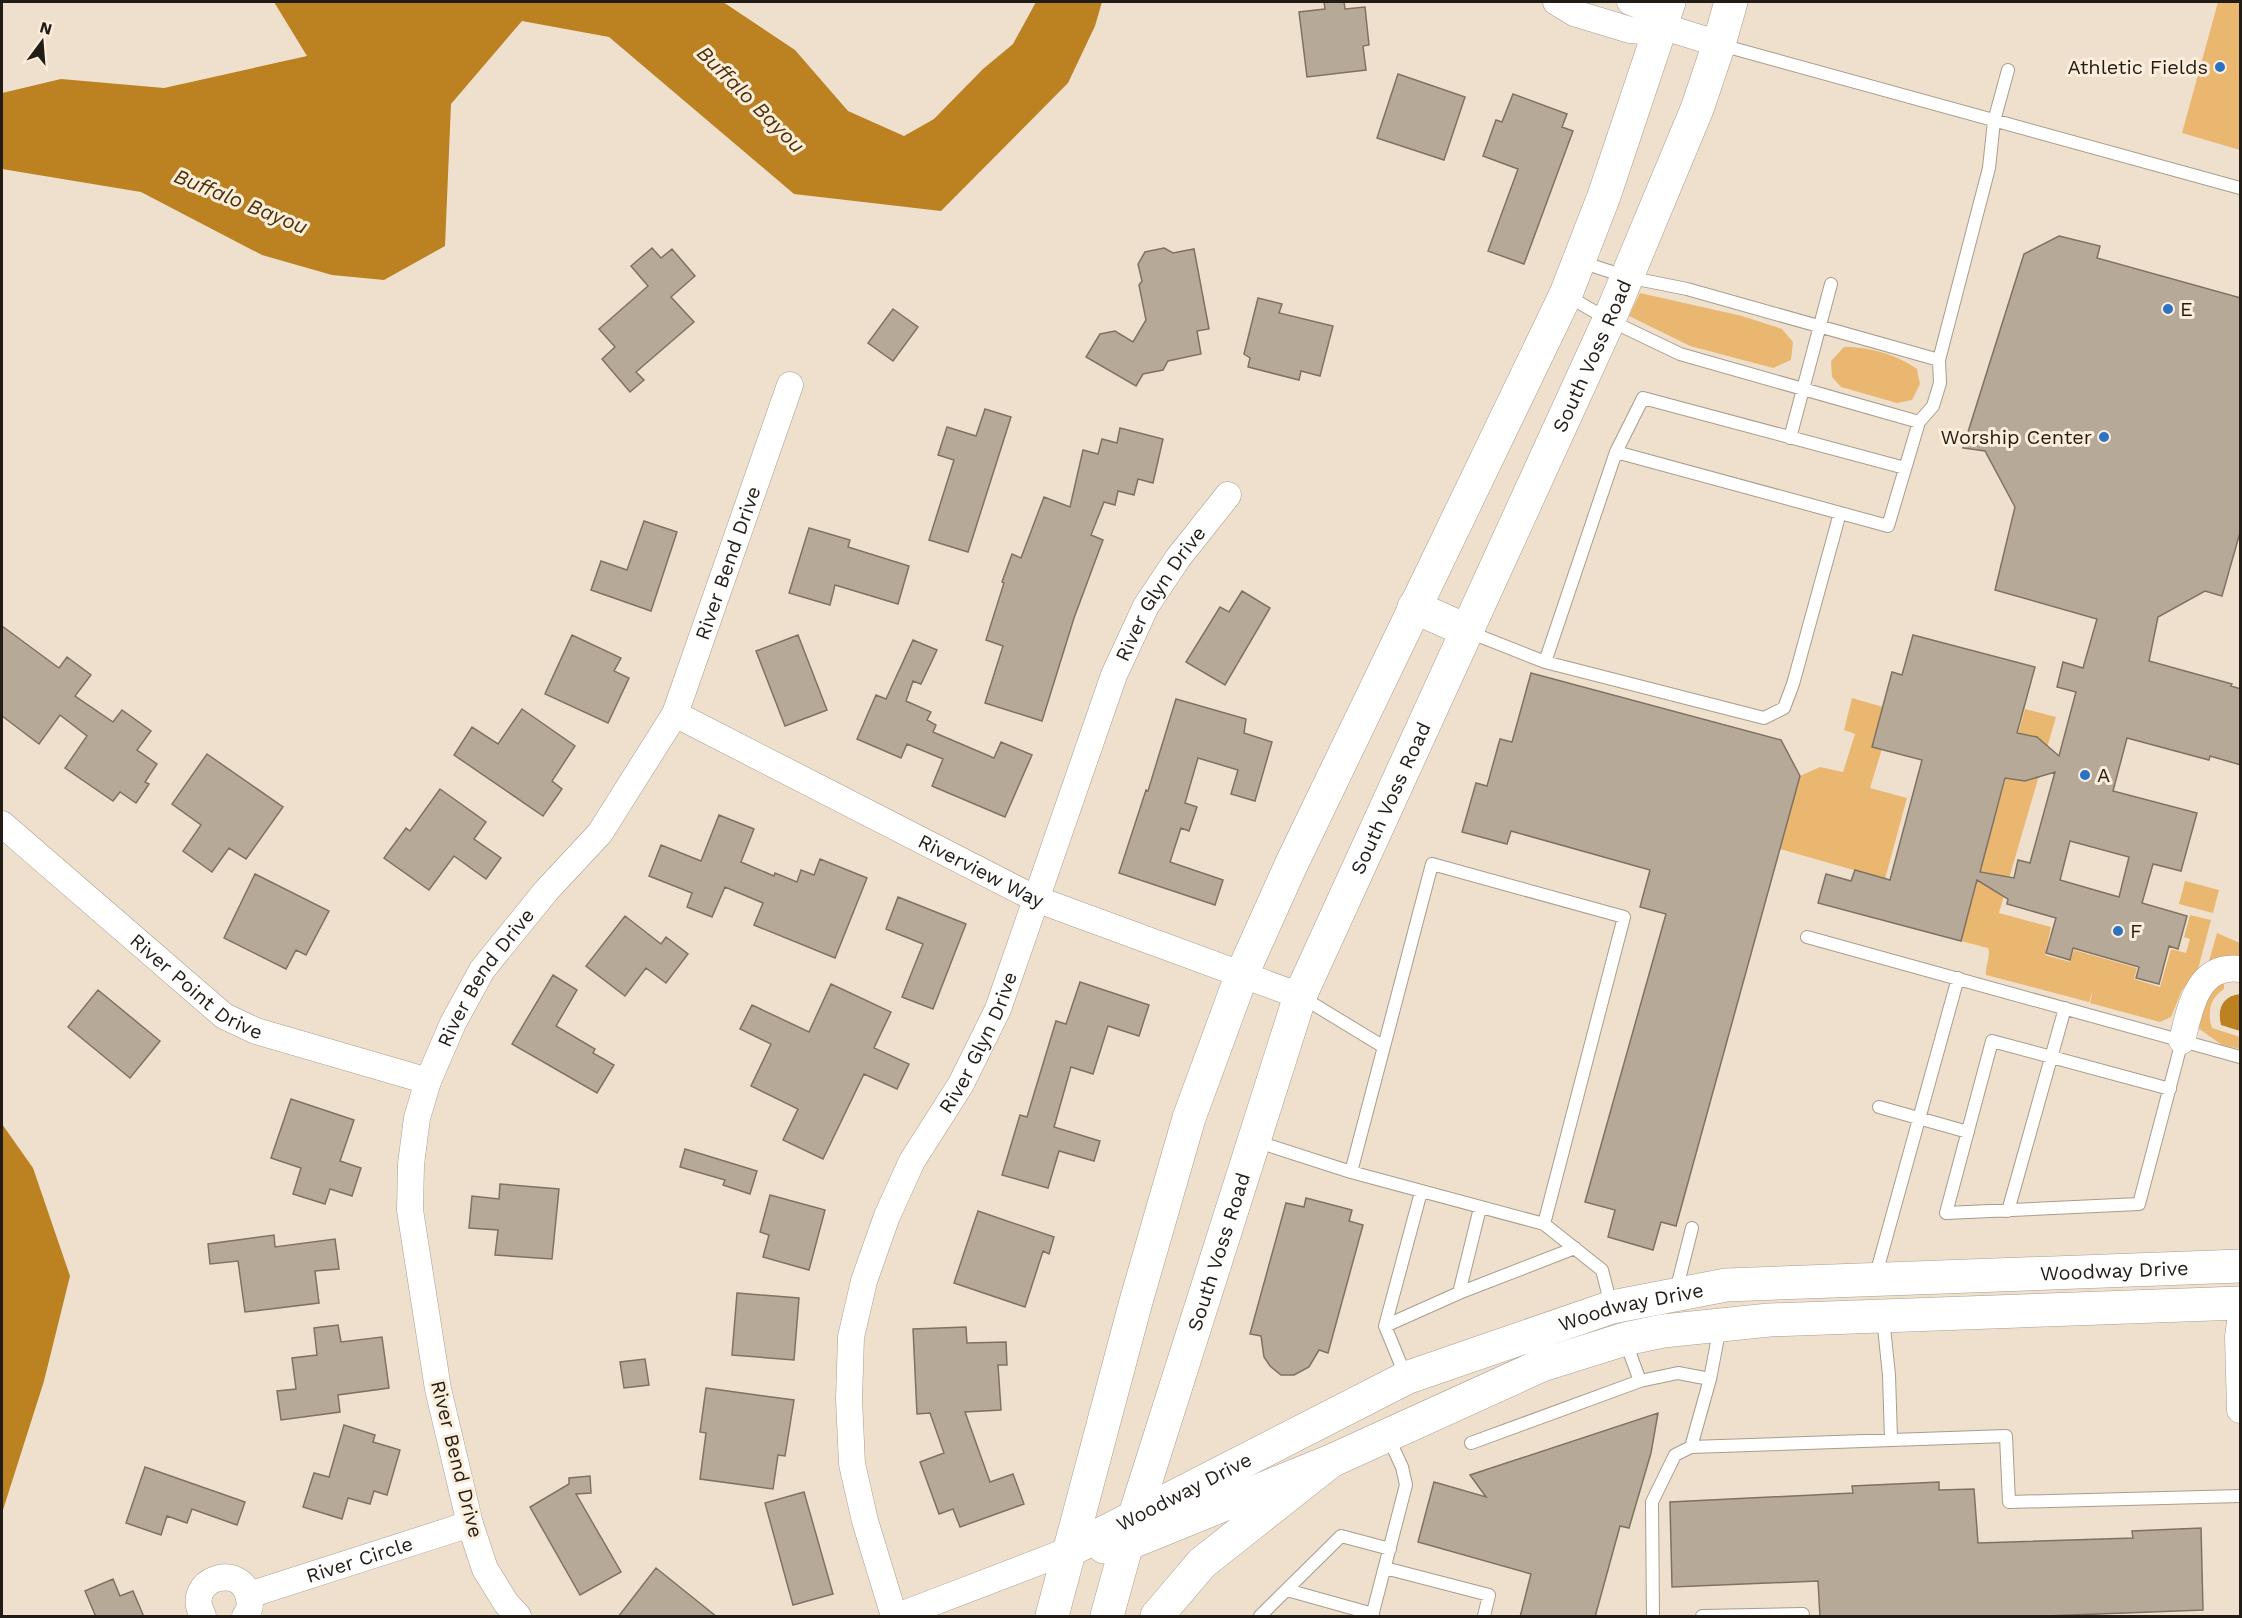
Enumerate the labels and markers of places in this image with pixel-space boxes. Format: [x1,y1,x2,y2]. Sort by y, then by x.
place label: Athletic Fields [2067,55,2208,79]
marker: Athletic Fields [2213,60,2227,74]
place label: E [2180,297,2193,321]
marker: E [2161,302,2175,316]
place label: Worship Center [1941,425,2092,449]
marker: Worship Center [2097,430,2111,444]
place label: A [2097,763,2110,787]
marker: A [2078,768,2092,782]
place label: F [2130,919,2142,943]
marker: F [2111,924,2125,938]

